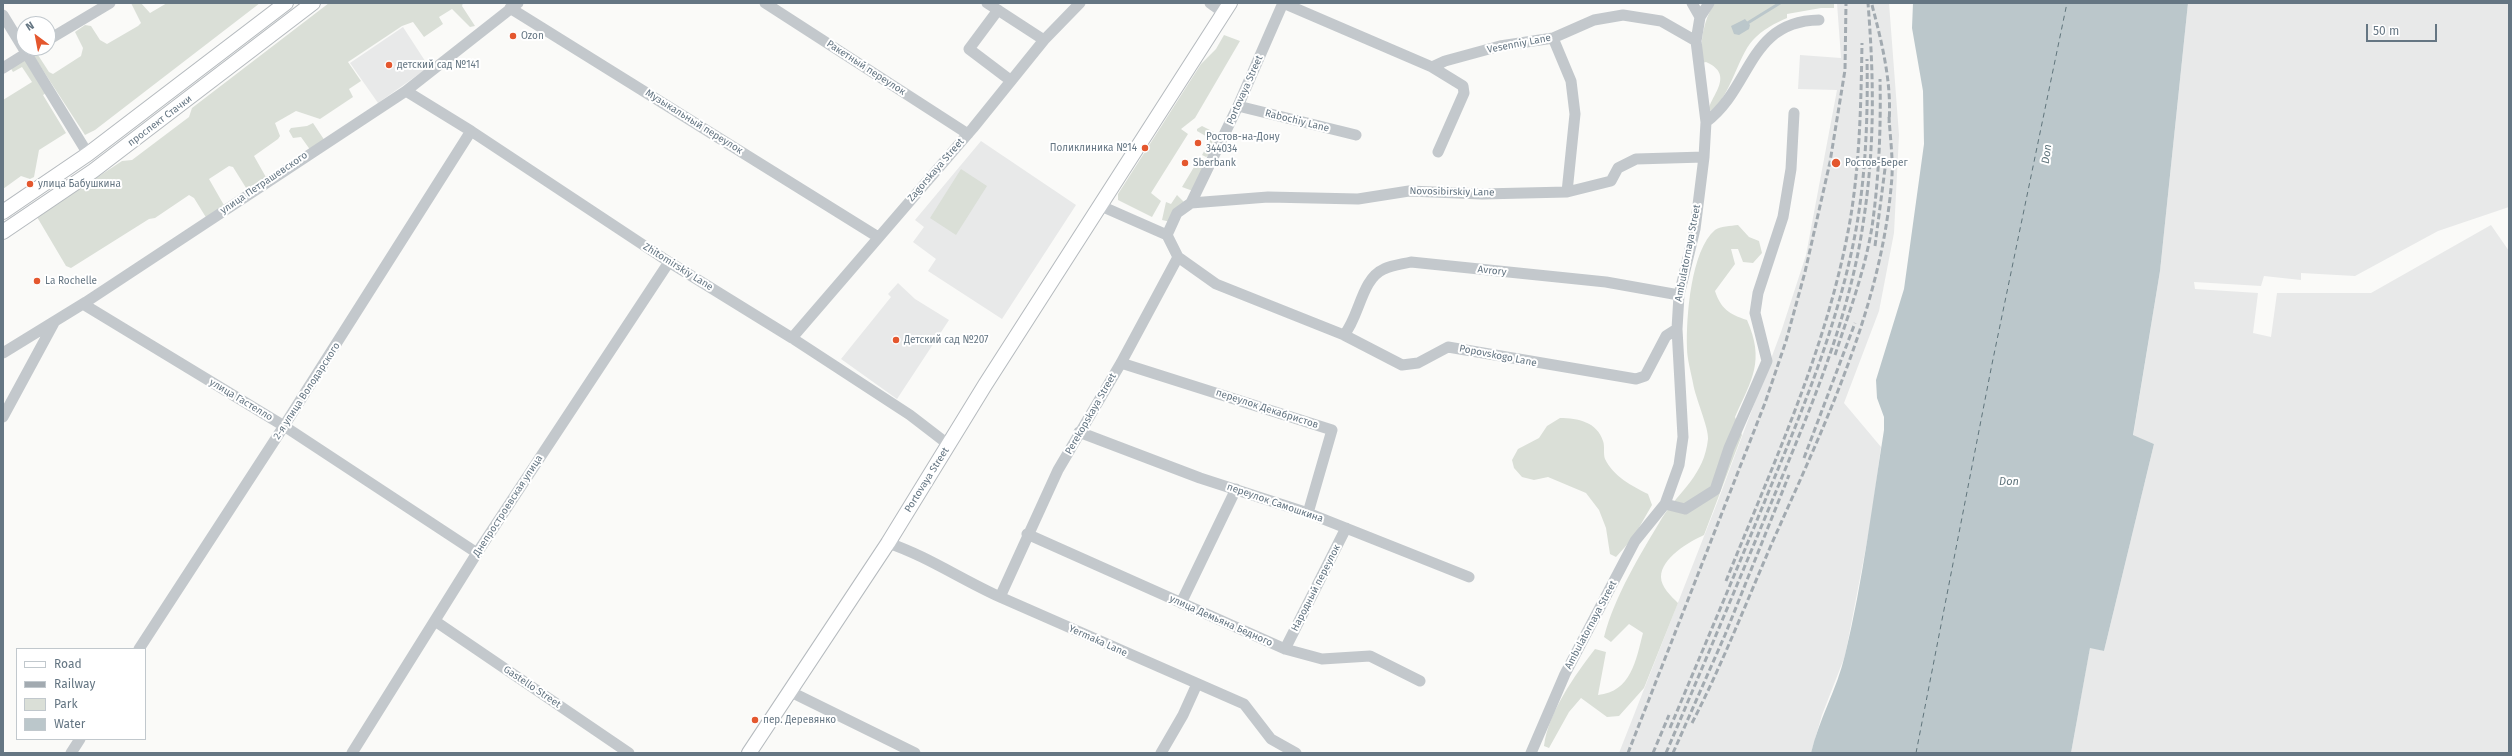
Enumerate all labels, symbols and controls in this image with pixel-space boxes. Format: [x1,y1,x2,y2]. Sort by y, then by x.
north arrow [16,16,56,56]
scale bar [2368,16,2439,42]
text: N [23,19,36,34]
text: 50 m [2373,24,2399,38]
place label: Ozon [521,30,544,42]
marker: Ozon [508,31,518,41]
street label: Vesenniy Lane [1486,32,1552,56]
street label: Ракетный переулок [824,38,908,98]
street label: Portovaya Street [1224,54,1266,126]
place label: детский сад №141 [397,59,480,71]
marker: детский сад №141 [384,60,394,70]
street label: Музыкальный переулок [643,87,745,157]
street label: проспект Стачки [125,93,195,149]
street label: Rabochiy Lane [1264,107,1330,135]
place label: Ростов-на-Дону 344034 [1206,131,1280,154]
street label: Zagorskaya Street [905,136,967,204]
marker: Ростов-на-Дону 344034 [1193,138,1203,148]
place label: Поликлиника №14 [1050,142,1137,154]
marker: Поликлиника №14 [1140,143,1150,153]
water label: Don [2039,143,2055,165]
street label: улица Петрашевского [218,149,310,217]
place label: Sberbank [1193,157,1236,169]
marker: Ростов-Берег [1830,157,1842,169]
place label: Ростов-Берег [1845,157,1908,169]
marker: Sberbank [1180,158,1190,168]
place label: улица Бабушкина [38,178,121,190]
marker: улица Бабушкина [25,179,35,189]
street label: Novosibirskiy Lane [1409,185,1495,199]
street label: Ambulatornaya Street [1673,203,1703,303]
street label: Zhitomirskiy Lane [641,241,715,293]
street label: Avrory [1477,264,1507,278]
place label: La Rochelle [45,275,97,287]
marker: La Rochelle [32,276,42,286]
place label: Детский сад №207 [904,334,989,346]
marker: Детский сад №207 [891,335,901,345]
street label: 2-я улица Володарского [271,340,343,442]
street label: Popovskogo Lane [1458,343,1538,369]
street label: Perekopskaya Street [1063,371,1119,457]
street label: улица Гастелло [207,376,275,424]
street label: переулок Декабристов [1214,387,1320,431]
street label: Portovaya Street [902,445,952,515]
street label: Днепростроевская улица [471,453,545,559]
water label: Don [1999,475,2019,489]
street label: переулок Самошкина [1225,481,1325,525]
street label: Народный переулок [1289,543,1343,633]
street label: Ambulatornaya Street [1563,579,1619,671]
street label: улица Демьяна Бедного [1167,593,1275,649]
street label: Yermaka Lane [1067,623,1129,659]
legend [16,648,146,740]
text: Road [54,657,82,671]
street label: Gastello Street [501,663,563,711]
text: Railway [54,677,95,691]
text: Park [54,697,78,711]
place label: пер. Деревянко [763,714,836,726]
marker: пер. Деревянко [750,715,760,725]
text: Water [54,717,85,731]

